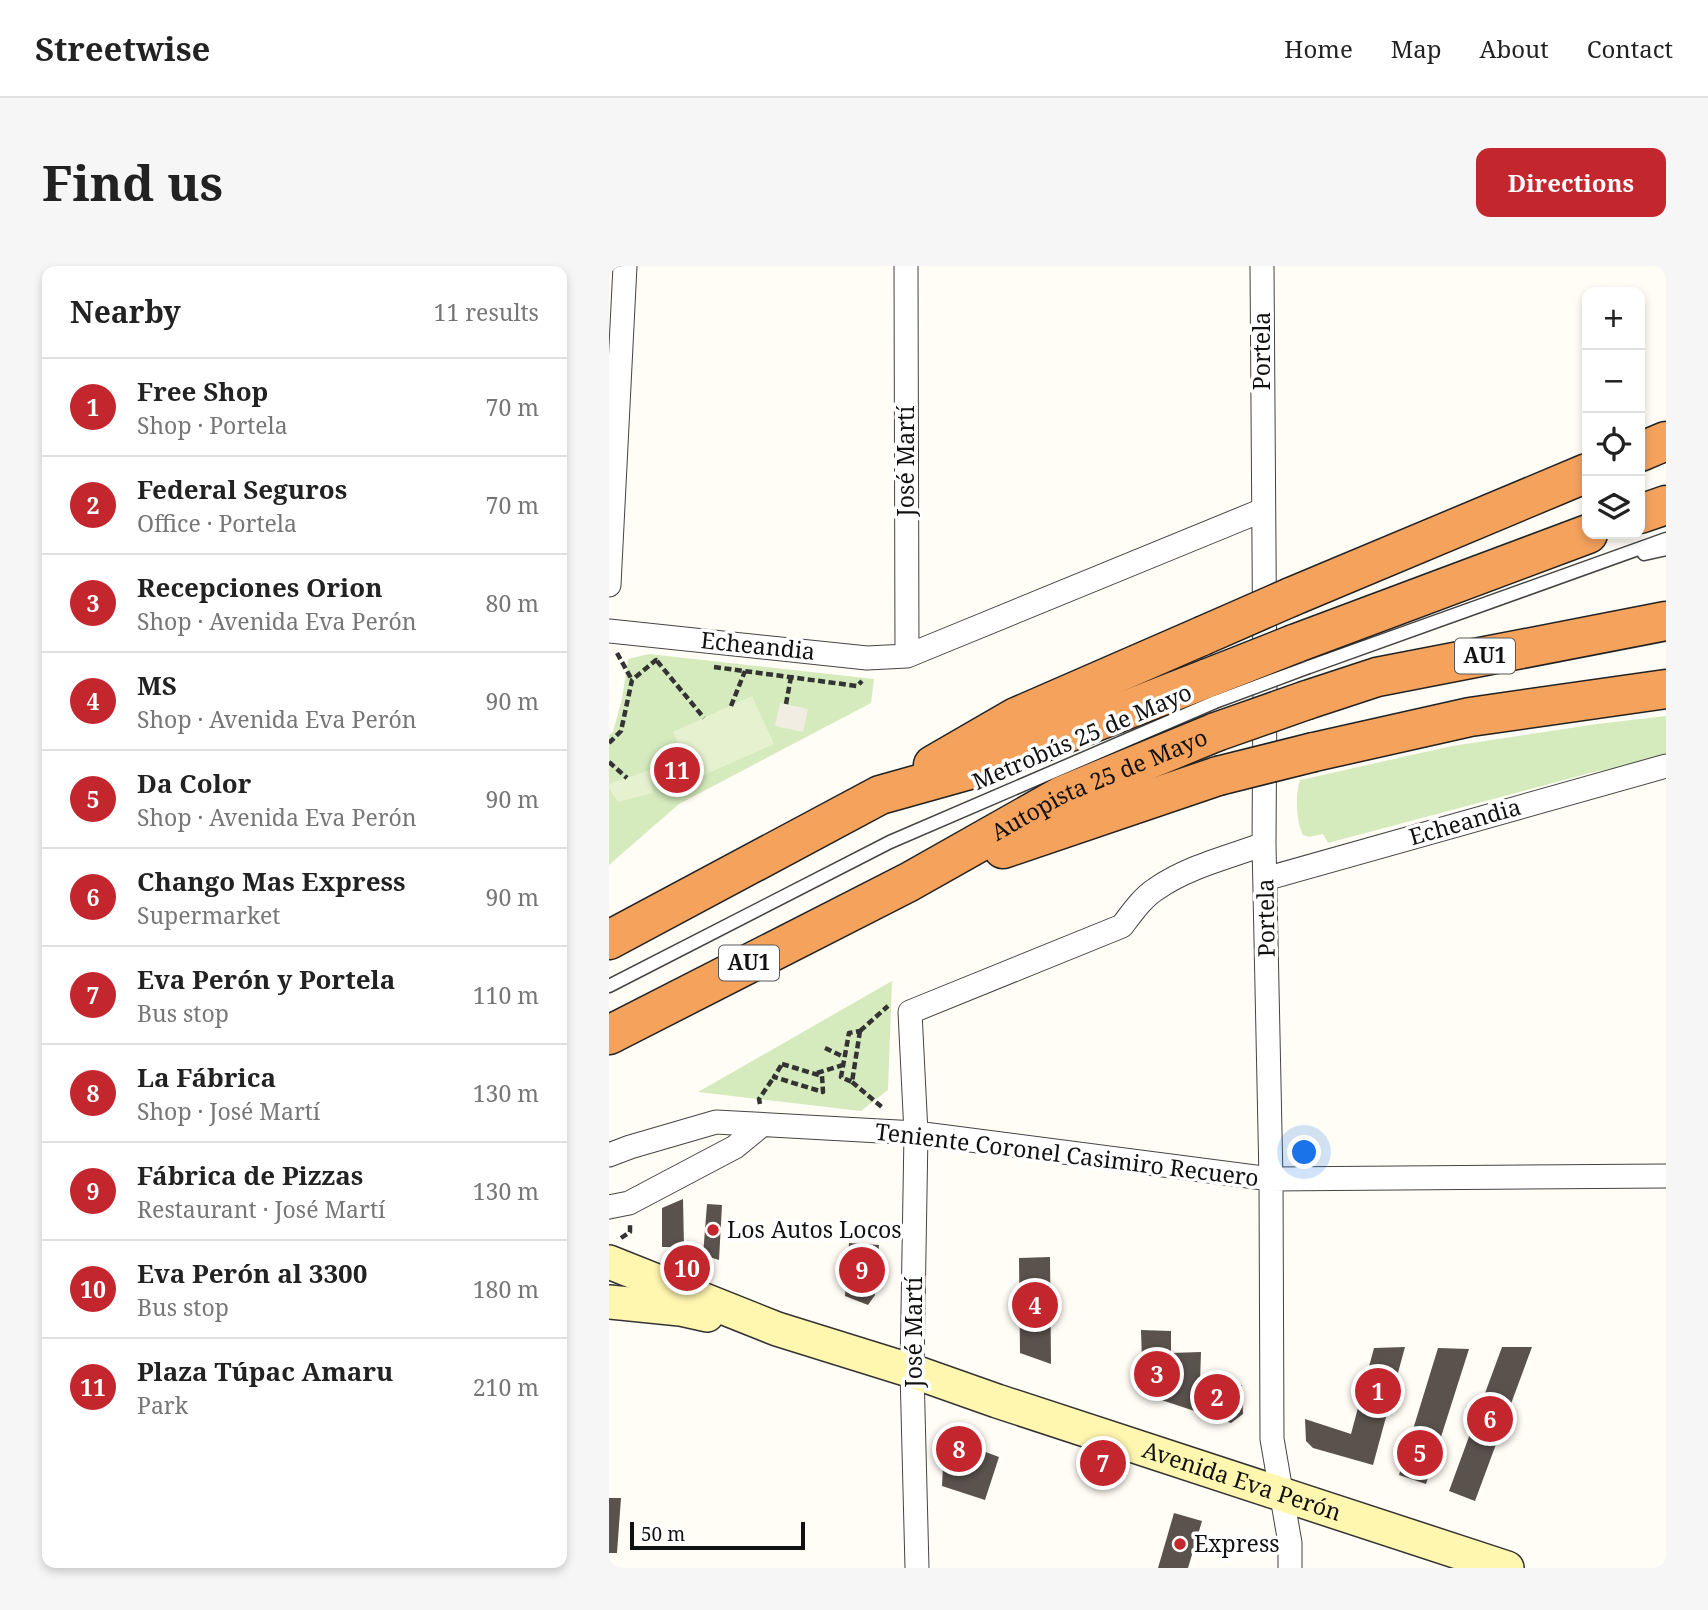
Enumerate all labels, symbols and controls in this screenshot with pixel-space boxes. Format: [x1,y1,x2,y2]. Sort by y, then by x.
text: Streetwise [35,26,210,71]
text: Home [1284,32,1353,65]
text: Map [1391,32,1442,65]
text: About [1480,32,1549,65]
text: Contact [1587,32,1673,65]
button: Directions [1476,148,1666,217]
text: Find us [42,149,223,215]
map controls [1582,287,1645,539]
button: + [1582,287,1645,350]
text: Nearby [70,291,181,332]
text: 11 results [434,296,539,328]
street label: Portela [1245,312,1277,390]
button: − [1582,350,1645,413]
text: Free Shop [137,373,268,409]
text: 1 [87,391,100,423]
text: 70 m [486,391,539,423]
street label: José Martí [889,405,921,517]
text: Shop · Portela [137,409,288,441]
button: locate [1582,413,1645,476]
text: Federal Seguros [137,471,347,507]
button: layers [1582,476,1645,539]
text: 2 [87,489,100,521]
text: 70 m [486,489,539,521]
text: Office · Portela [137,507,297,539]
text: Recepciones Orion [137,569,383,605]
text: 3 [87,587,100,619]
text: 80 m [486,587,539,619]
text: Shop · Avenida Eva Perón [137,605,417,637]
street label: Echeandia [699,623,817,667]
road number: AU1 [1455,638,1515,674]
text: MS [137,667,177,703]
street label: Metrobús 25 de Mayo [967,675,1196,797]
text: 4 [87,685,100,717]
text: 90 m [486,685,539,717]
text: Shop · Avenida Eva Perón [137,703,417,735]
street label: Autopista 25 de Mayo [985,720,1212,848]
pin: 11 [654,744,700,796]
text: Da Color [137,765,251,801]
text: 5 [87,783,100,815]
text: 90 m [486,783,539,815]
street label: Echeandia [1405,790,1524,852]
text: Shop · Avenida Eva Perón [137,801,417,833]
text: Chango Mas Express [137,863,406,899]
street label: Portela [1248,879,1282,958]
text: 6 [87,881,100,913]
text: 90 m [486,881,539,913]
text: Supermarket [137,899,280,931]
road number: AU1 [719,946,779,980]
text: Eva Perón y Portela [137,961,395,997]
text: 7 [87,979,100,1011]
text: 110 m [473,979,539,1011]
text: Bus stop [137,997,229,1029]
text: La Fábrica [137,1059,276,1095]
text: 8 [87,1077,100,1109]
text: 130 m [473,1077,539,1109]
text: Shop · José Martí [137,1095,320,1127]
street label: Teniente Coronel Casimiro Recuero [873,1115,1261,1193]
your location [1287,1135,1321,1169]
text: Fábrica de Pizzas [137,1157,363,1193]
text: 9 [87,1175,100,1207]
text: 130 m [473,1175,539,1207]
text: Restaurant · José Martí [137,1193,385,1225]
place label: Los Autos Locos [727,1213,902,1245]
marker: Los Autos Locos [705,1222,721,1238]
pin: 10 [664,1242,710,1294]
pin: 9 [839,1244,885,1296]
text: Eva Perón al 3300 [137,1255,368,1291]
text: 10 [80,1273,106,1305]
text: 180 m [473,1273,539,1305]
street label: José Martí [897,1276,929,1388]
pin: 4 [1012,1279,1058,1331]
text: Bus stop [137,1291,229,1323]
pin: 3 [1134,1348,1180,1400]
text: Plaza Túpac Amaru [137,1353,393,1389]
pin: 1 [1355,1365,1401,1417]
text: 11 [80,1371,106,1403]
text: 210 m [473,1371,539,1403]
pin: 2 [1194,1371,1240,1423]
text: Park [137,1389,188,1421]
pin: 6 [1467,1393,1513,1445]
pin: 8 [936,1423,982,1475]
pin: 5 [1397,1427,1443,1479]
street label: Avenida Eva Perón [1139,1433,1346,1528]
pin: 7 [1080,1437,1126,1489]
scale bar [630,1519,805,1551]
text: 50 m [641,1521,685,1547]
place label: Express [1194,1527,1280,1559]
marker: Express [1172,1536,1188,1552]

